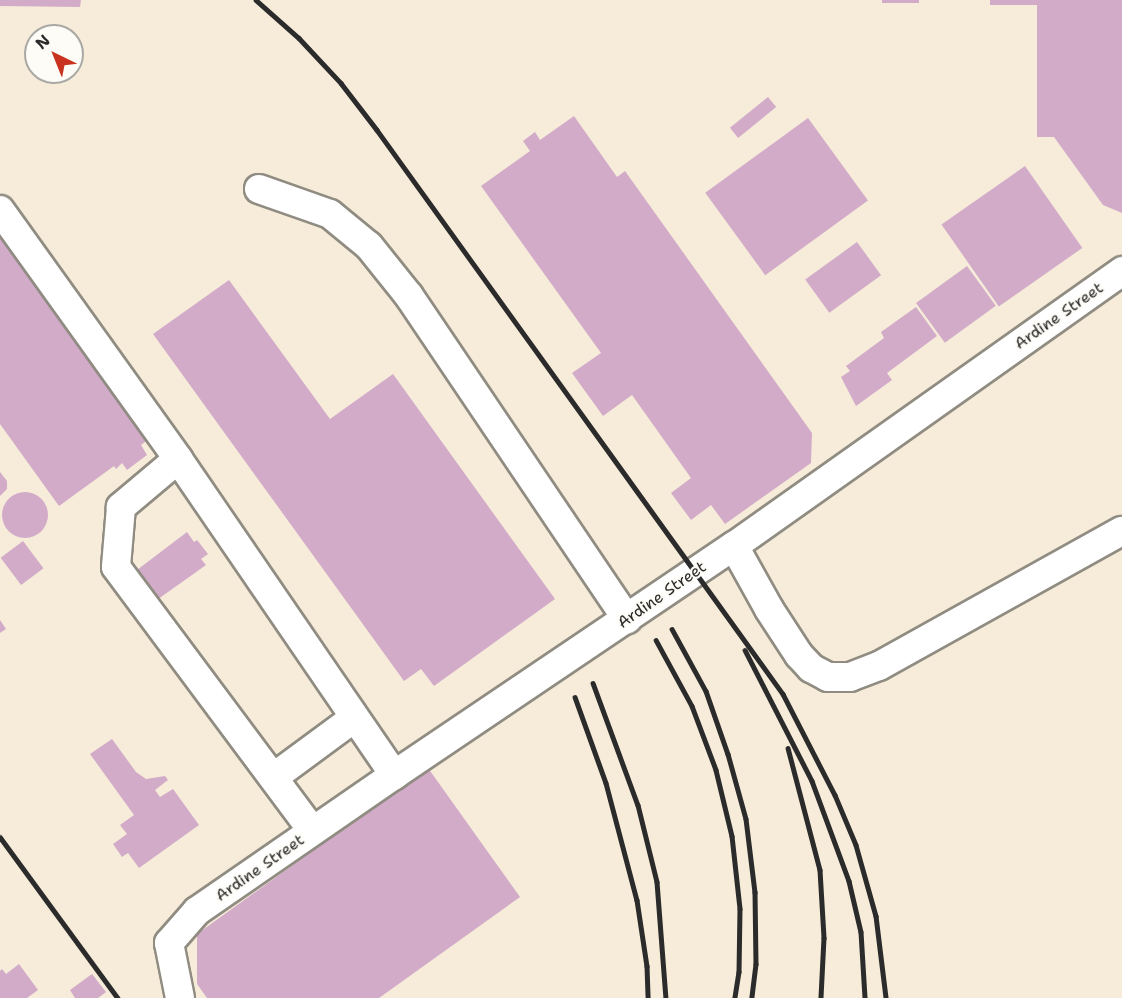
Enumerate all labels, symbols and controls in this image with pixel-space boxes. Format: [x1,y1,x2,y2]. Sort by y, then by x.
north arrow [24,24,84,84]
text: N [31,30,55,54]
street label: Ardine Street [1011,278,1107,354]
street label: Ardine Street [614,557,710,633]
street label: Ardine Street [212,830,308,906]

